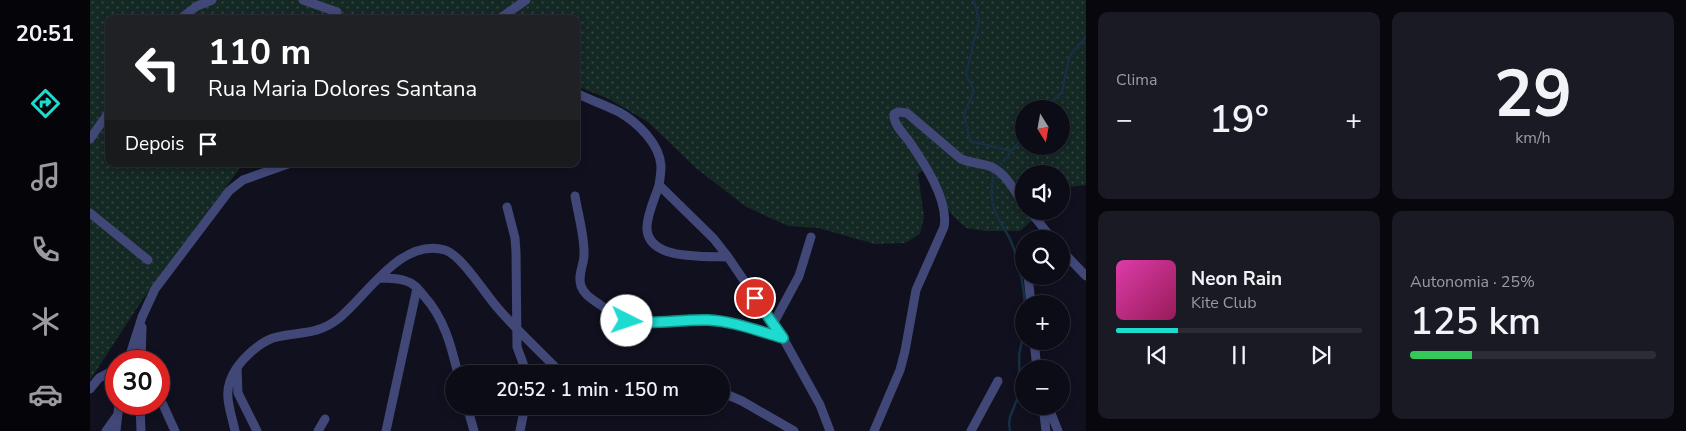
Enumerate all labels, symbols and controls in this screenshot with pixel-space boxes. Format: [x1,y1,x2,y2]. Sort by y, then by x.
text: 20:51 [16,19,74,49]
text: 110 m [208,29,311,76]
icon: left [125,35,190,100]
text: 29 [1494,50,1572,139]
text: Clima [1116,69,1157,91]
text: Rua Maria Dolores Santana [208,74,477,104]
icon: directions [28,86,63,121]
text: 19° [1209,94,1269,145]
north arrow [1015,100,1070,155]
map controls [1015,100,1070,415]
text: − [1116,101,1133,139]
text: + [1345,101,1362,139]
text: km/h [1515,127,1551,149]
icon: arrive [194,130,222,158]
text: Depois [125,131,184,157]
icon: music [28,159,63,194]
button: sound [1015,165,1070,220]
button: search [1015,230,1070,285]
icon: phone [28,232,63,267]
text: Neon Rain [1191,266,1282,292]
text: Autonomia · 25% [1410,271,1535,293]
pin [734,277,776,319]
icon: arrive [741,284,769,312]
text: Kite Club [1191,292,1257,314]
position arrow [600,294,652,346]
button: + [1015,295,1070,350]
text: 125 km [1410,296,1541,347]
icon: climate [28,304,63,339]
icon: previous [1143,341,1171,369]
icon: pause [1225,341,1253,369]
icon: next [1307,341,1335,369]
speed limit sign: 30 [105,350,170,415]
button: − [1015,360,1070,415]
icon: car [28,377,63,412]
text: 20:52 · 1 min · 150 m [496,377,679,403]

